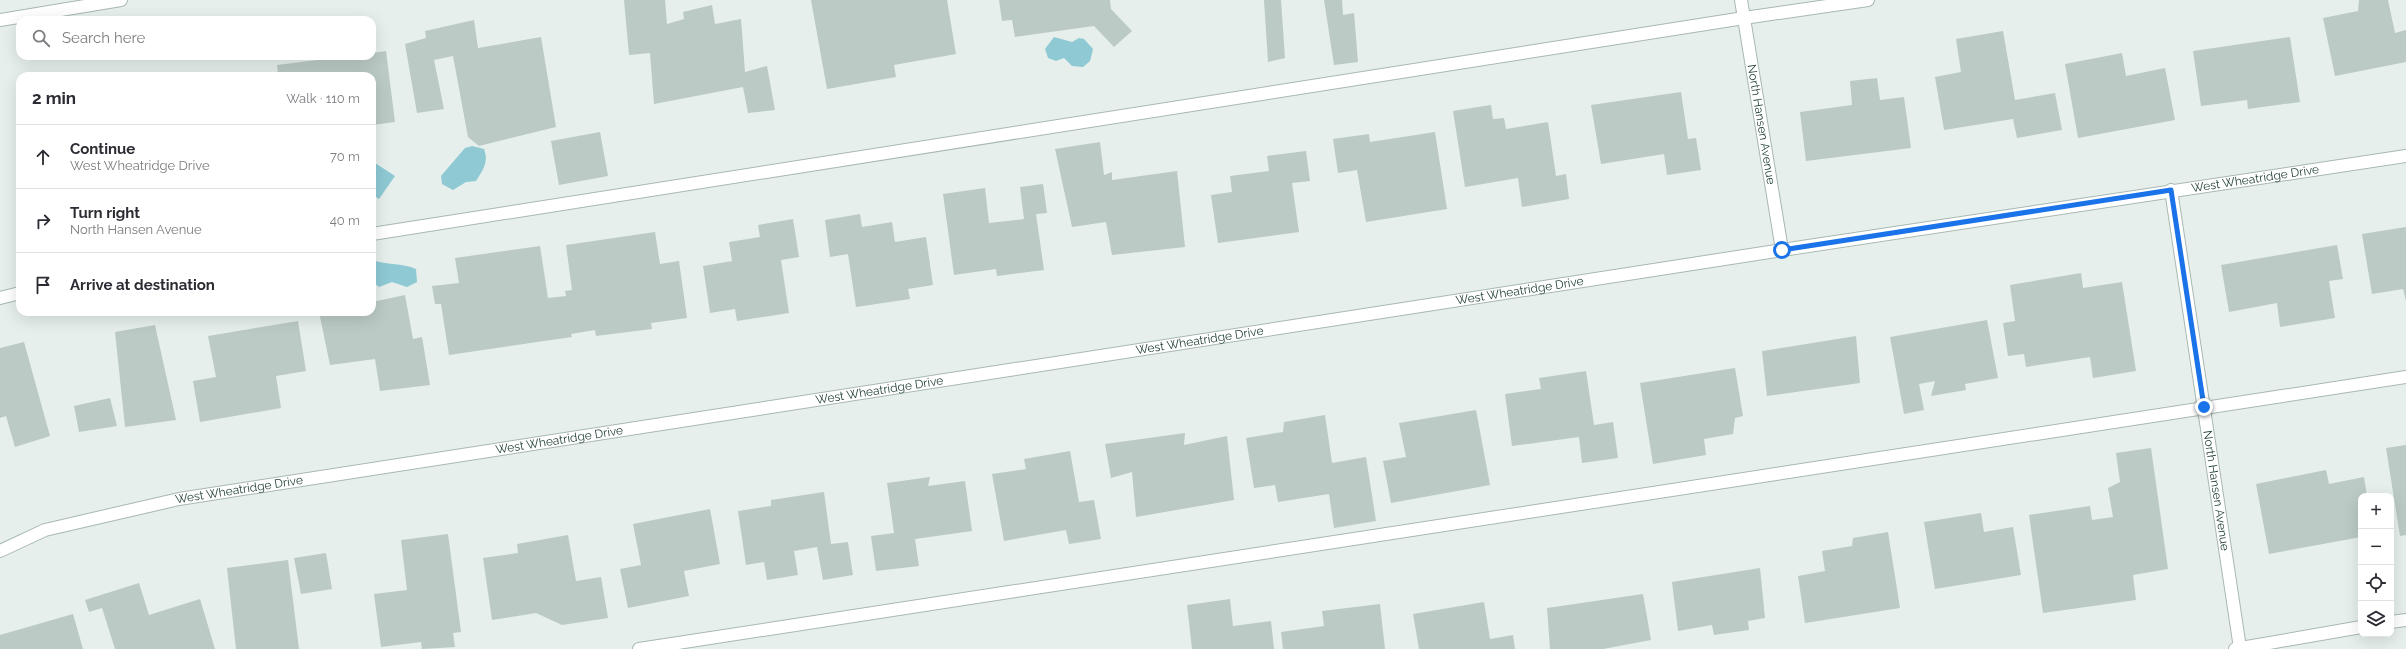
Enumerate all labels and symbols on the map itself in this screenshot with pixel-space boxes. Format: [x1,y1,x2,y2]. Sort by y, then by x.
street label: North Hansen Avenue [1745,63,1778,185]
street label: West Wheatridge Drive [2190,162,2320,195]
route start [1773,241,1791,259]
street label: West Wheatridge Drive [1455,274,1585,308]
street label: West Wheatridge Drive [1135,324,1264,357]
street label: West Wheatridge Drive [815,373,944,407]
route end [2195,398,2213,416]
street label: West Wheatridge Drive [494,423,624,457]
street label: North Hansen Avenue [2200,429,2232,552]
street label: West Wheatridge Drive [174,473,304,506]

